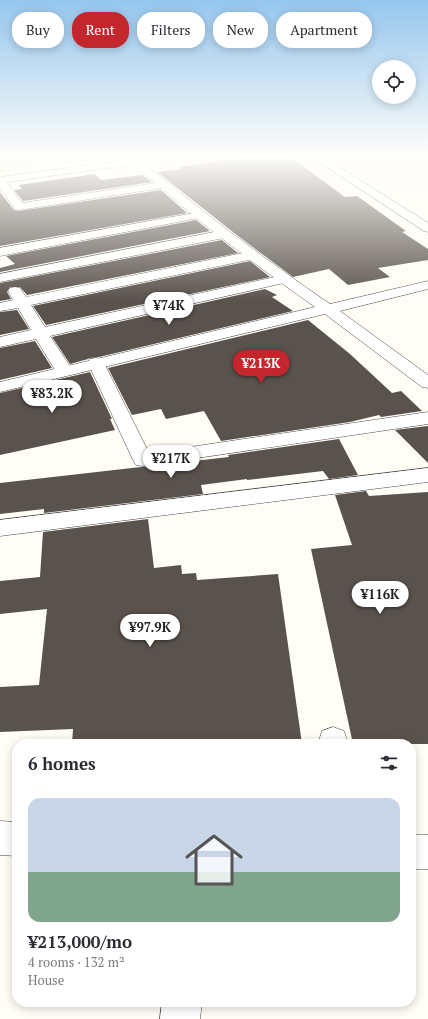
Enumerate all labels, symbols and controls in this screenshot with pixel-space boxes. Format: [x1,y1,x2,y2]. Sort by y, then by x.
chip: Buy [12,12,64,48]
chip: Rent [72,12,129,48]
chip: Filters [137,12,205,48]
chip: New [213,12,268,48]
chip: Apartment [276,12,372,48]
map controls [372,60,416,104]
button: locate [372,60,416,104]
pin: ¥74K [145,292,193,326]
text: ¥74K [153,296,185,314]
pin: ¥213K [233,350,289,384]
text: ¥213K [242,354,280,372]
pin: ¥83.2K [19,380,85,414]
text: ¥83.2K [31,384,73,402]
pin: ¥217K [143,445,199,479]
text: ¥217K [152,449,190,467]
pin: ¥116K [352,581,408,615]
text: ¥116K [361,585,399,603]
pin: ¥97.9K [117,614,183,648]
text: ¥97.9K [129,618,171,636]
text: 6 homes [28,752,96,775]
icon: filters [378,752,400,774]
icon: home [178,824,250,896]
text: ¥213,000/mo [28,930,132,953]
text: 4 rooms · 132 m² [28,953,125,971]
text: House [28,971,64,989]

